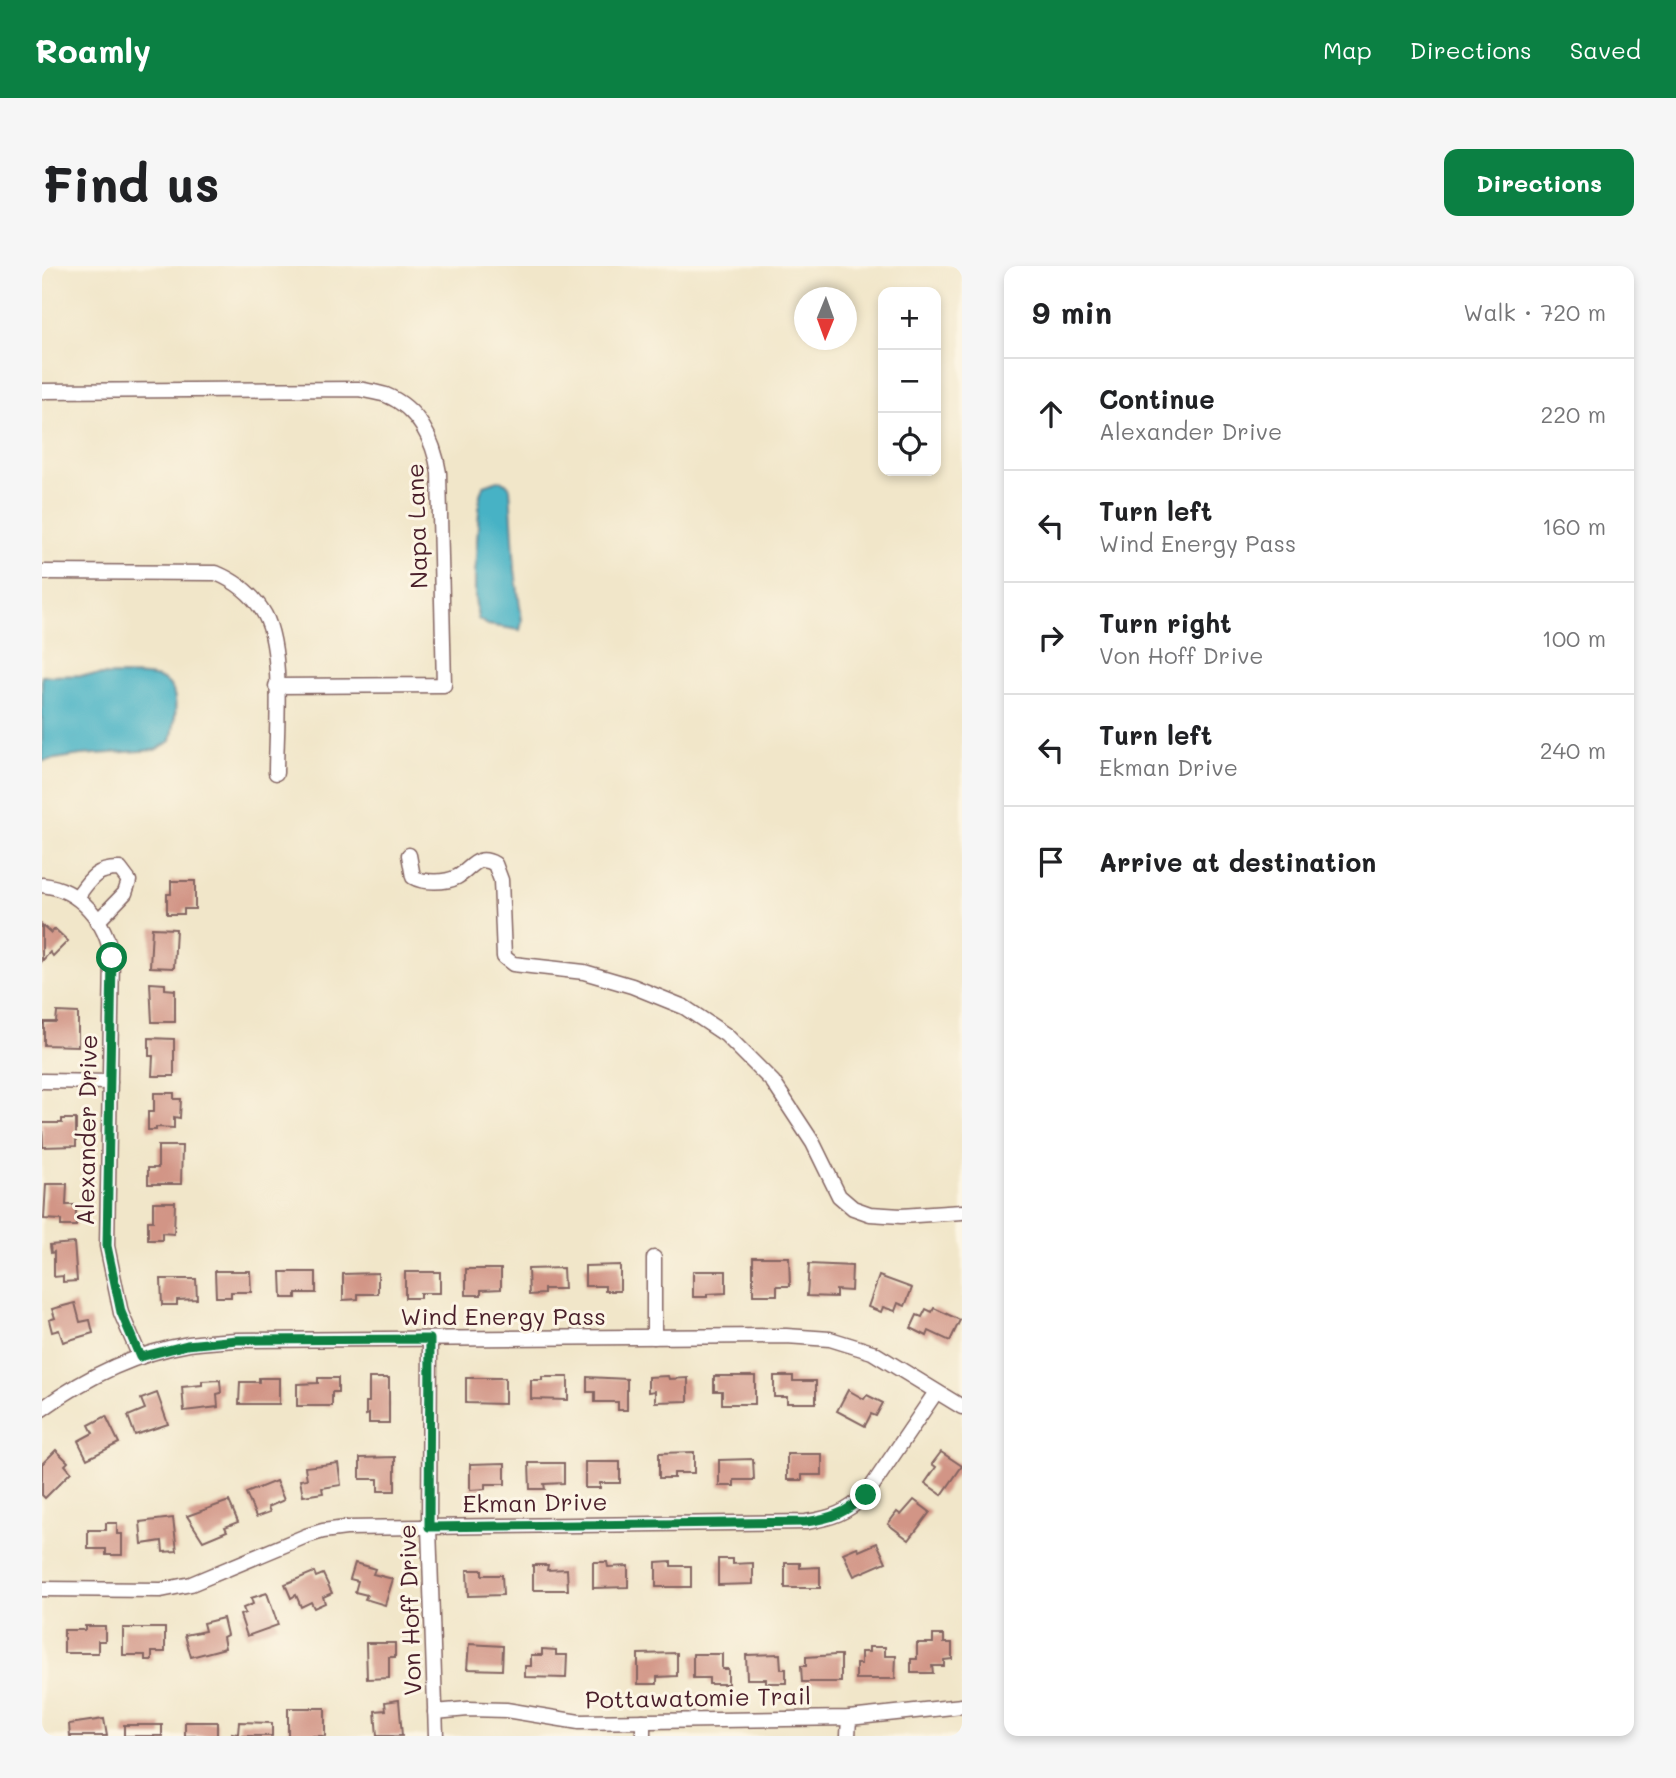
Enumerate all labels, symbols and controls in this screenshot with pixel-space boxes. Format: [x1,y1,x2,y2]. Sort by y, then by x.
text: Roamly [35,28,151,71]
text: Map [1323,34,1372,65]
text: Directions [1410,34,1532,65]
text: Saved [1570,34,1641,65]
button: Directions [1444,149,1634,216]
text: Find us [42,151,220,214]
north arrow [794,287,857,350]
map controls [878,287,941,476]
button: + [878,287,941,350]
text: 9 min [1032,292,1112,332]
text: Walk · 720 m [1463,297,1606,327]
button: − [878,350,941,413]
text: Continue [1099,382,1215,416]
icon: ahead [1032,395,1070,433]
text: 220 m [1540,399,1606,429]
button: locate [878,413,941,476]
text: Alexander Drive [1099,416,1282,446]
street label: Napa Lane [398,463,434,589]
text: Turn left [1099,494,1212,528]
icon: left [1032,507,1070,545]
text: 160 m [1542,511,1606,541]
text: Wind Energy Pass [1099,528,1296,558]
text: Turn right [1099,606,1232,640]
icon: right [1032,619,1070,657]
text: 100 m [1542,623,1606,653]
text: Von Hoff Drive [1099,640,1264,670]
text: Turn left [1099,718,1212,752]
icon: left [1032,731,1070,769]
text: 240 m [1540,735,1606,765]
text: Ekman Drive [1099,752,1238,782]
icon: arrive [1032,843,1070,881]
text: Arrive at destination [1099,845,1376,879]
route start [96,942,127,973]
street label: Alexander Drive [69,1034,103,1226]
street label: Wind Energy Pass [400,1300,606,1331]
route end [850,1479,881,1510]
street label: Ekman Drive [462,1485,608,1519]
street label: Von Hoff Drive [391,1524,427,1696]
street label: Pottawatomie Trail [585,1680,811,1714]

